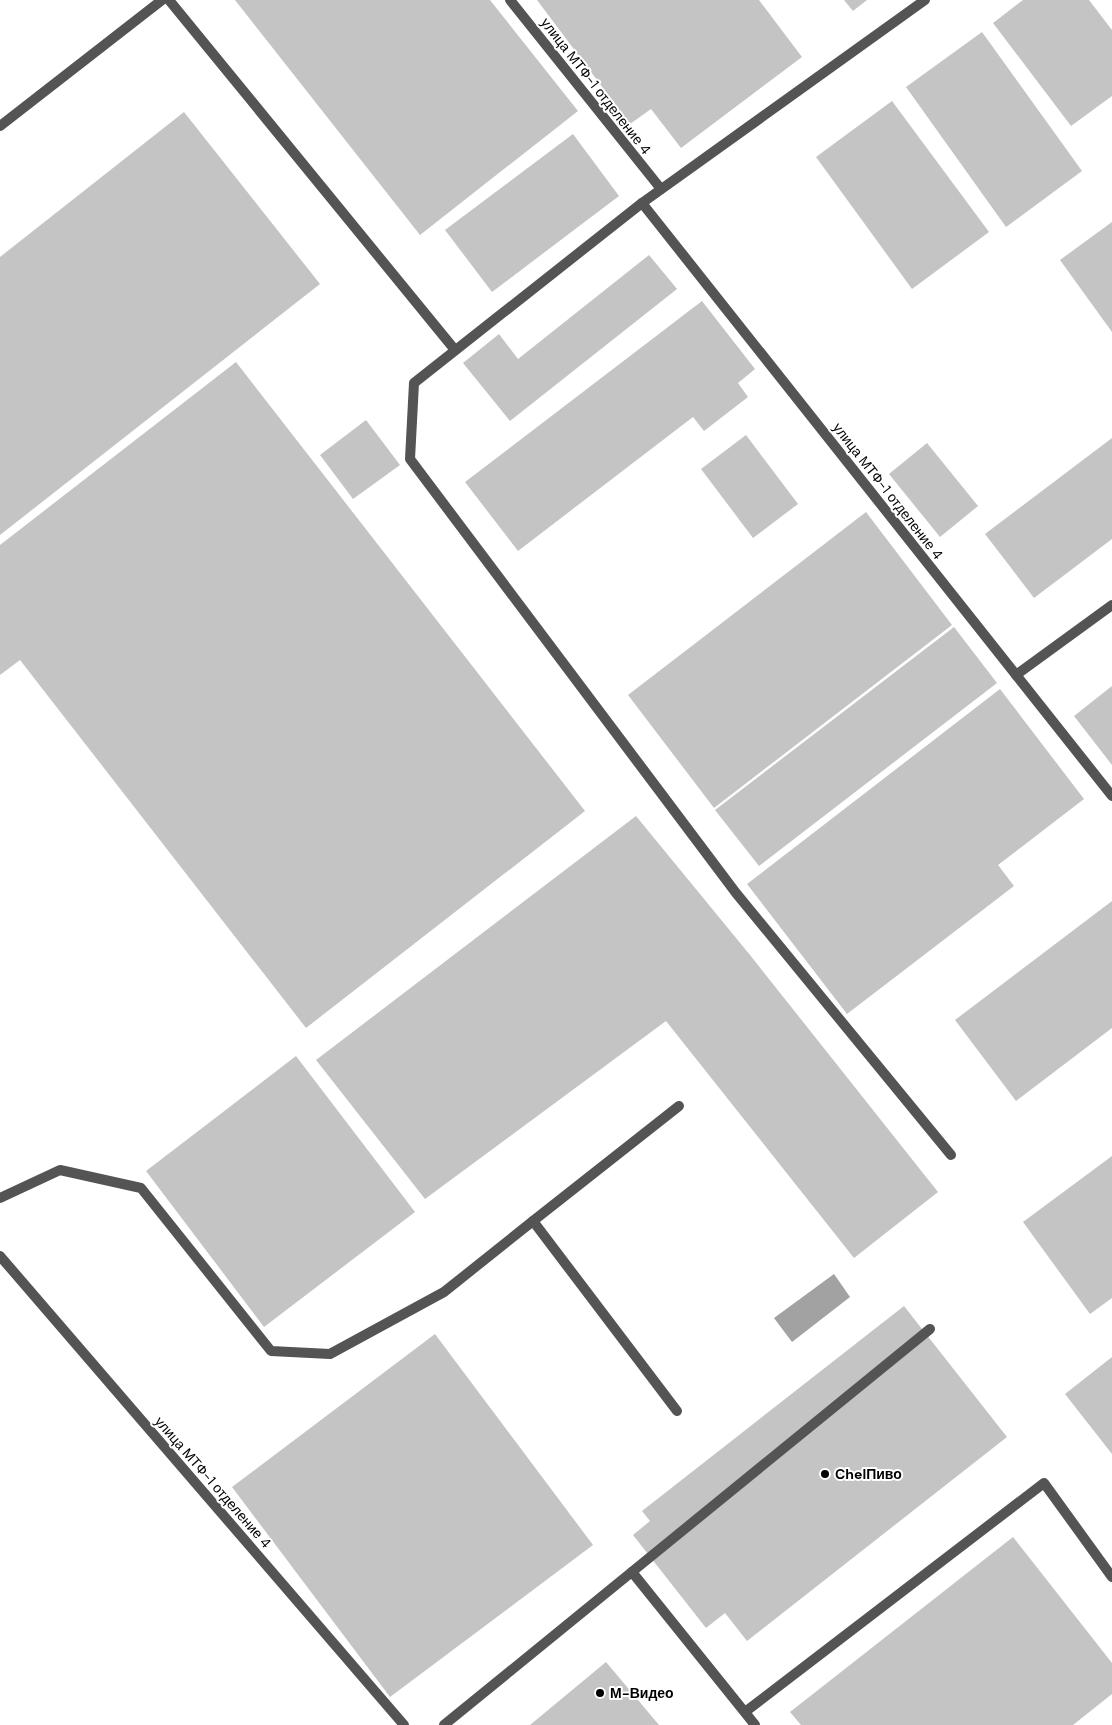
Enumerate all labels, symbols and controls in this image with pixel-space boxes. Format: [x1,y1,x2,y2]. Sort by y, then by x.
street label: улица МТФ-1 отделение 4 [537,14,655,158]
street label: улица МТФ-1 отделение 4 [829,419,947,563]
street label: улица МТФ-1 отделение 4 [151,1412,275,1552]
place label: ChelПиво [835,1465,902,1483]
marker: ChelПиво [819,1468,831,1480]
place label: М-Видео [610,1684,674,1702]
marker: М-Видео [594,1687,606,1699]

